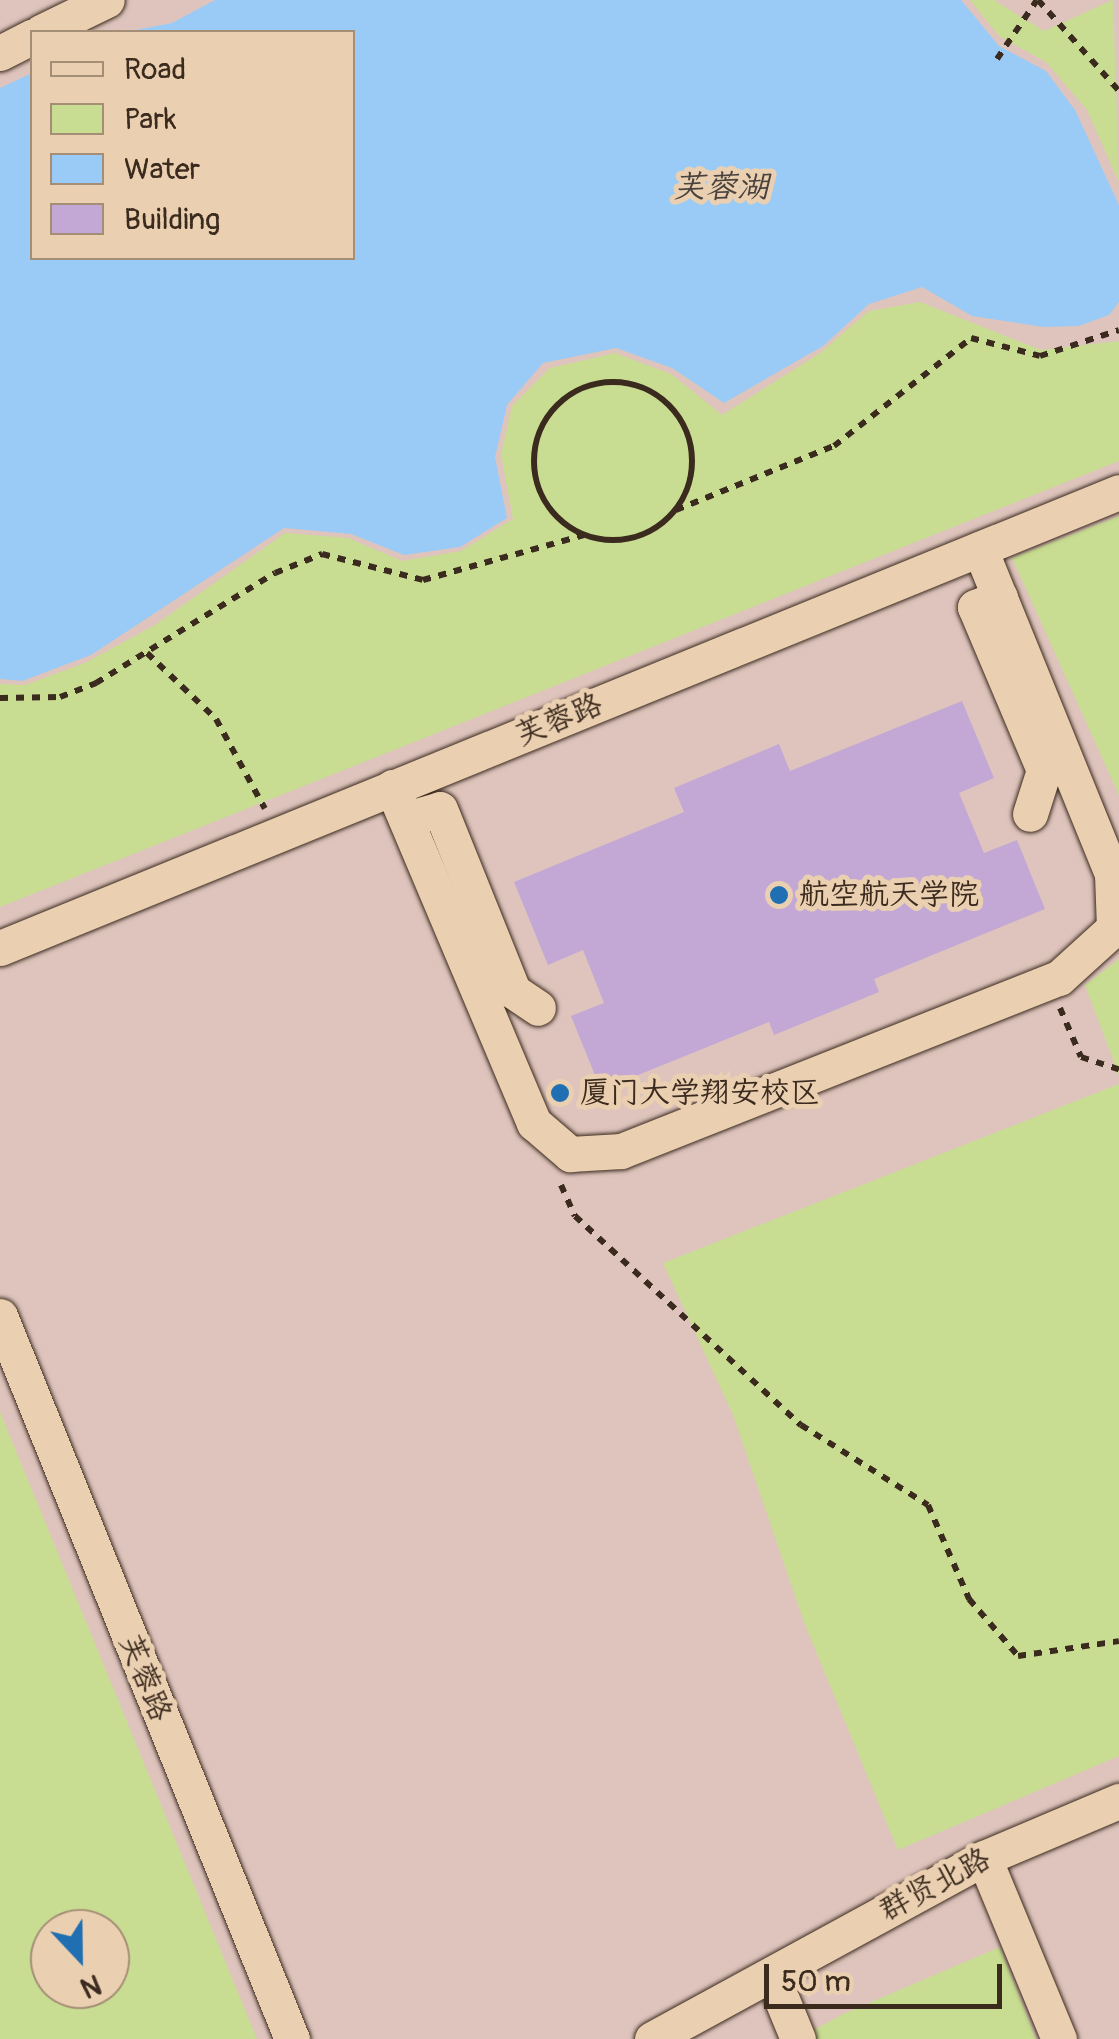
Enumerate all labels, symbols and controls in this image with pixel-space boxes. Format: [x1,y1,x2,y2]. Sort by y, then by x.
legend [30,30,355,260]
text: Road [124,51,186,88]
text: Park [124,101,177,138]
text: Water [124,151,200,188]
water label: 芙蓉湖 [673,168,769,206]
text: Building [124,201,220,238]
street label: 芙蓉路 [511,686,607,754]
place label: 航空航天学院 [799,877,979,913]
marker: 航空航天学院 [768,884,790,906]
place label: 厦门大学翔安校区 [580,1075,820,1111]
marker: 厦门大学翔安校区 [549,1082,571,1104]
street label: 芙蓉路 [111,1630,179,1726]
street label: 群贤北路 [874,1841,996,1929]
north arrow [30,1909,130,2009]
scale bar [769,1944,1006,2006]
text: 50 m [781,1963,851,2000]
text: N [75,1966,106,2005]

